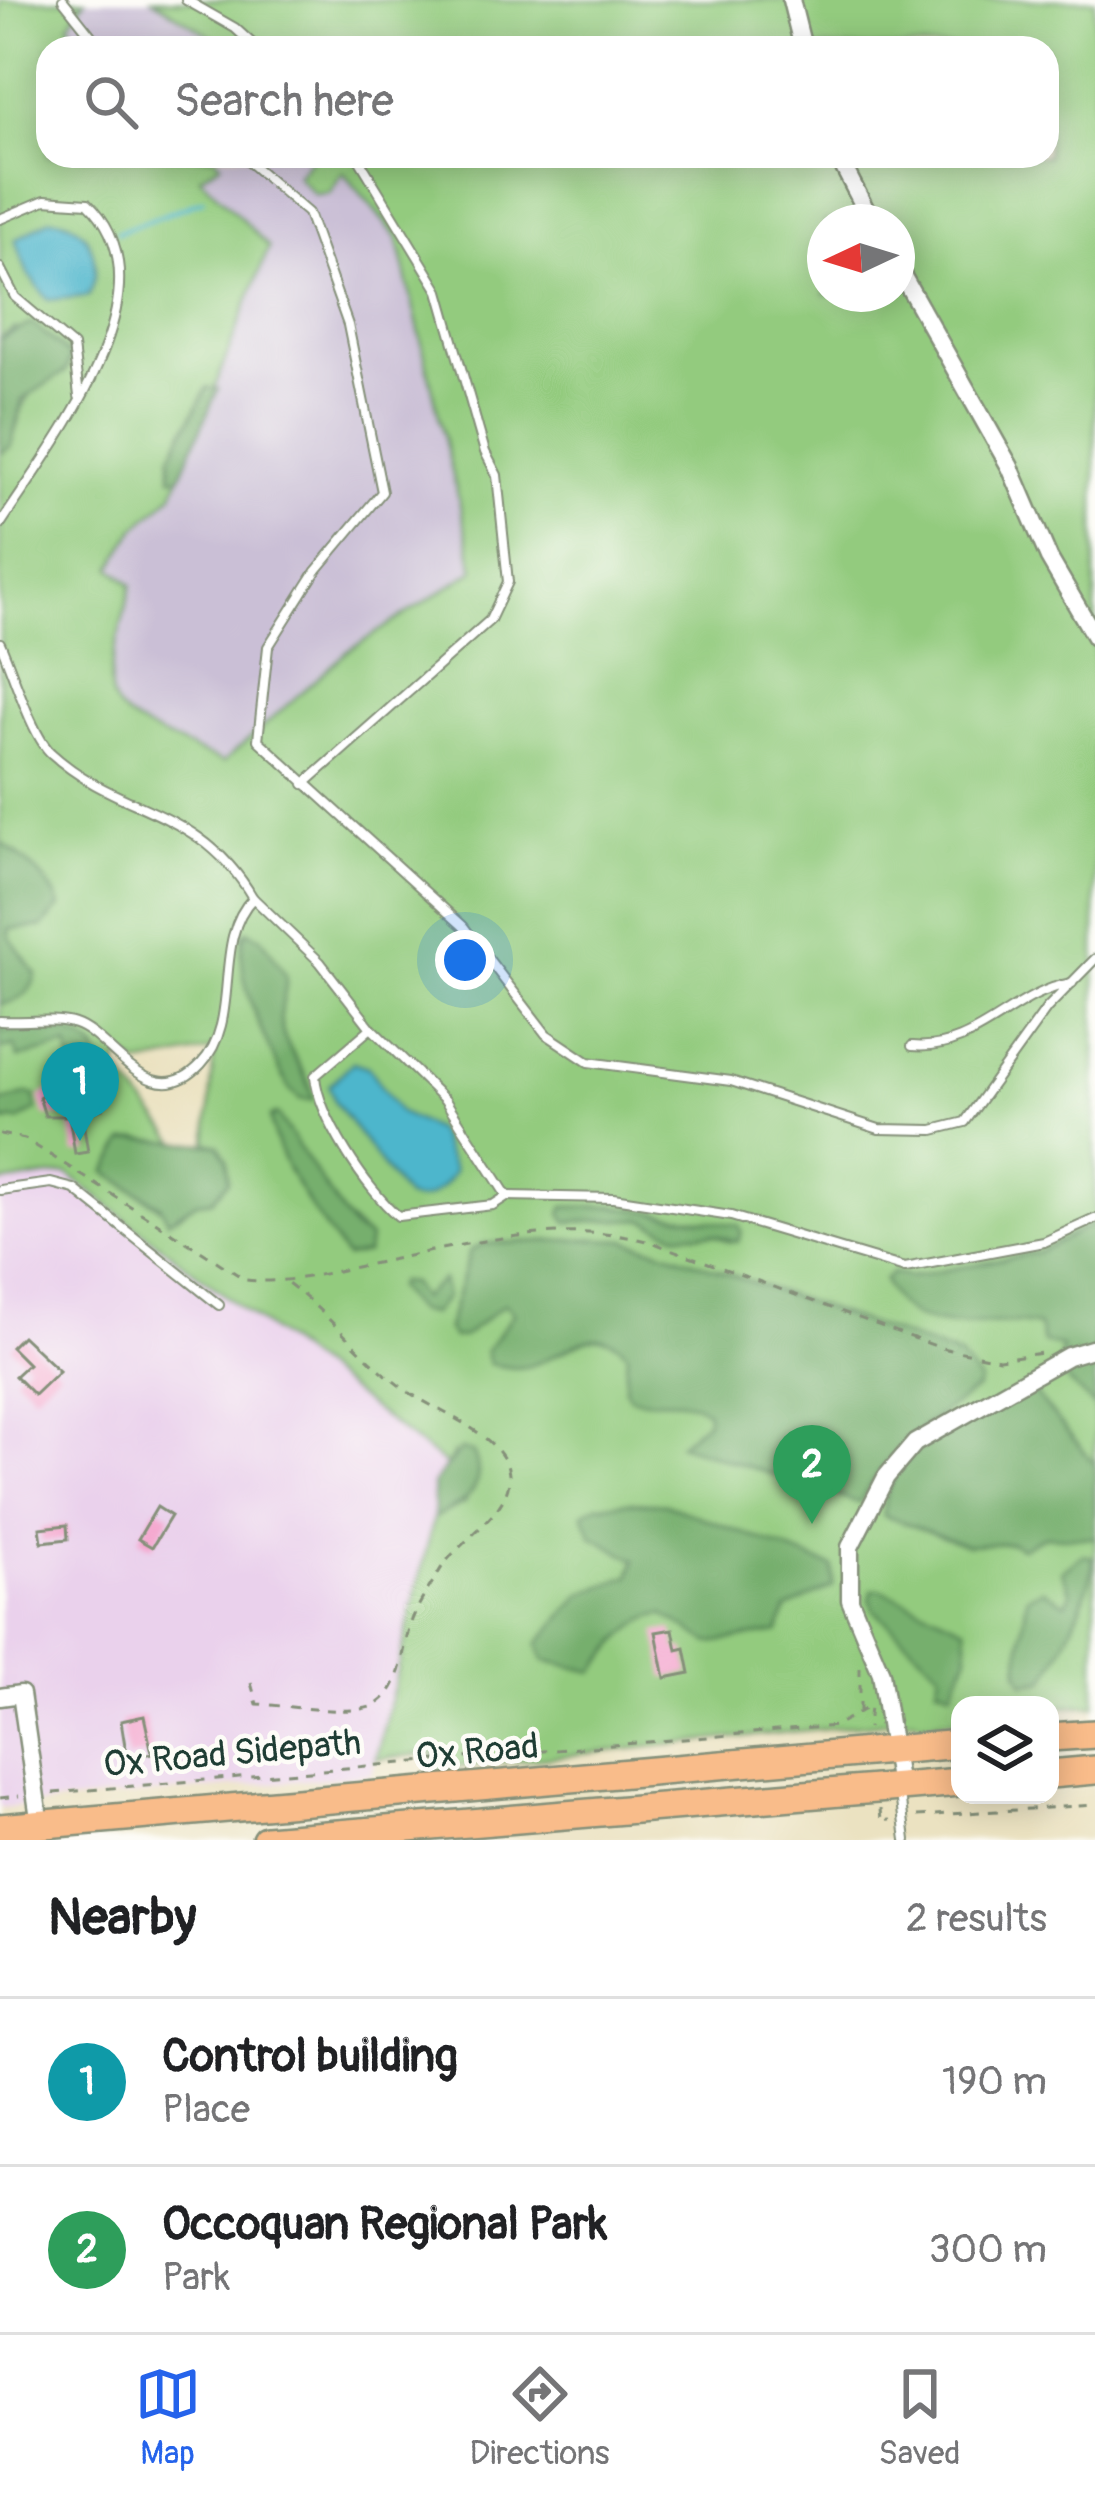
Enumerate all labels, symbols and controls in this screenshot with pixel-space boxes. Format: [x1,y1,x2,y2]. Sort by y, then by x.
search box [36,36,1059,168]
icon: search [78,69,144,135]
text: Search here [174,74,394,130]
north arrow [807,204,915,312]
your location [435,930,495,990]
pin: 1 [41,1042,119,1141]
pin: 2 [773,1425,851,1524]
map controls [951,1696,1059,1804]
button: layers [951,1696,1059,1804]
street label: Ox Road Sidepath [102,1720,363,1787]
street label: Ox Road [414,1724,540,1779]
text: Nearby [48,1886,196,1950]
text: 2 results [906,1894,1047,1943]
text: Control building [162,2029,458,2085]
text: 1 [79,2057,95,2106]
text: 190 m [942,2057,1047,2106]
text: Place [162,2085,250,2134]
text: Occoquan Regional Park [162,2197,607,2253]
text: 2 [76,2225,98,2274]
text: 300 m [929,2225,1047,2274]
text: Park [162,2253,230,2302]
tab: Map [135,2361,201,2474]
tab: Directions [470,2361,610,2474]
tab: Saved [879,2361,960,2474]

